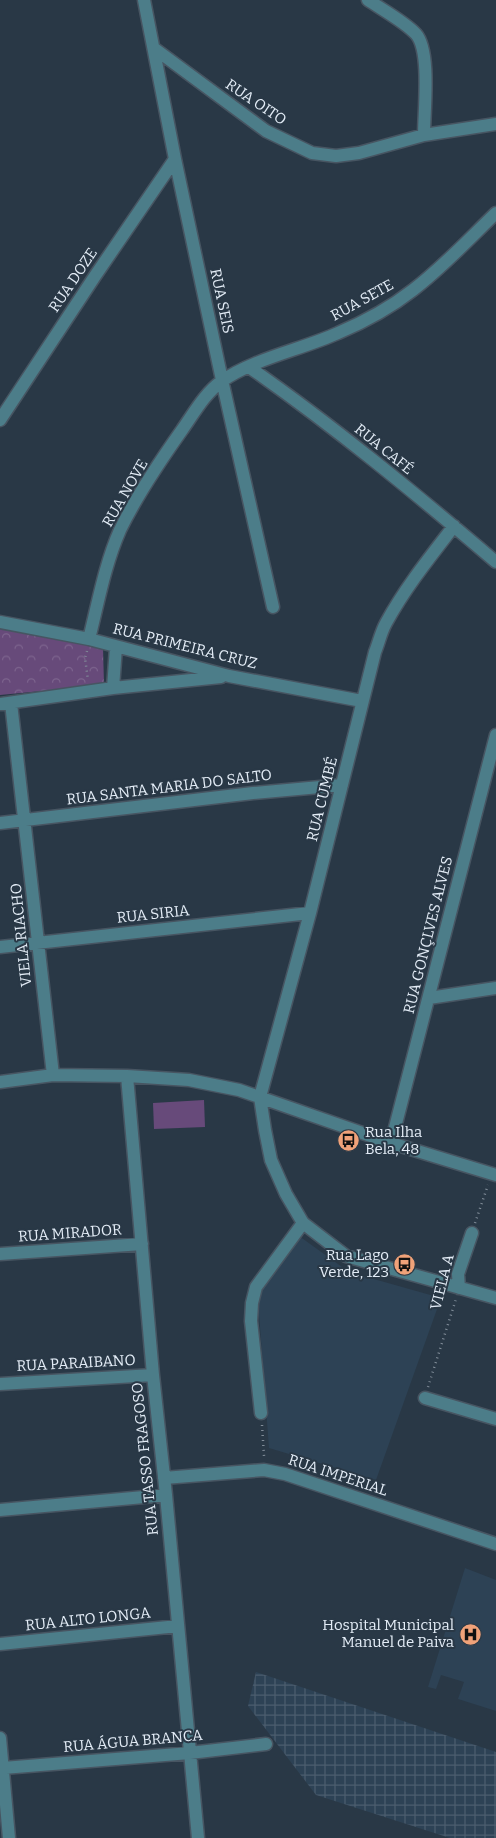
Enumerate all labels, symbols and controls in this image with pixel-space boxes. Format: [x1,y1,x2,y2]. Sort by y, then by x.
street label: RUA OITO [222,75,290,129]
street label: RUA DOZE [45,244,101,316]
street label: RUA SEIS [206,267,238,335]
street label: RUA SETE [328,275,396,325]
street label: RUA CAFÉ [351,420,417,478]
street label: RUA NOVE [98,456,152,530]
street label: RUA PRIMEIRA CRUZ [111,619,259,673]
street label: RUA CUMBÉ [303,755,341,843]
street label: RUA SANTA MARIA DO SALTO [65,765,273,809]
street label: RUA GONÇLVES ALVES [400,854,456,1016]
street label: VIELA RIACHO [7,882,35,988]
street label: RUA SIRIA [116,901,191,927]
place label: Rua Ilha Bela, 48 [365,1123,422,1158]
bus stop icon: Rua Ilha Bela, 48 [337,1129,361,1153]
street label: RUA MIRADOR [18,1220,123,1246]
place label: Rua Lago Verde, 123 [319,1246,389,1281]
bus stop icon: Rua Lago Verde, 123 [393,1252,417,1276]
street label: VIELA A [426,1252,458,1312]
street label: RUA PARAIBANO [16,1351,136,1375]
street label: RUA TASSO FRAGOSO [128,1382,162,1536]
street label: RUA IMPERIAL [286,1450,390,1500]
street label: RUA ALTO LONGA [24,1603,152,1635]
place label: Hospital Municipal Manuel de Paiva [322,1616,454,1651]
hospital icon: Hospital Municipal Manuel de Paiva [458,1622,482,1646]
street label: RUA ÁGUA BRANCA [63,1726,204,1756]

